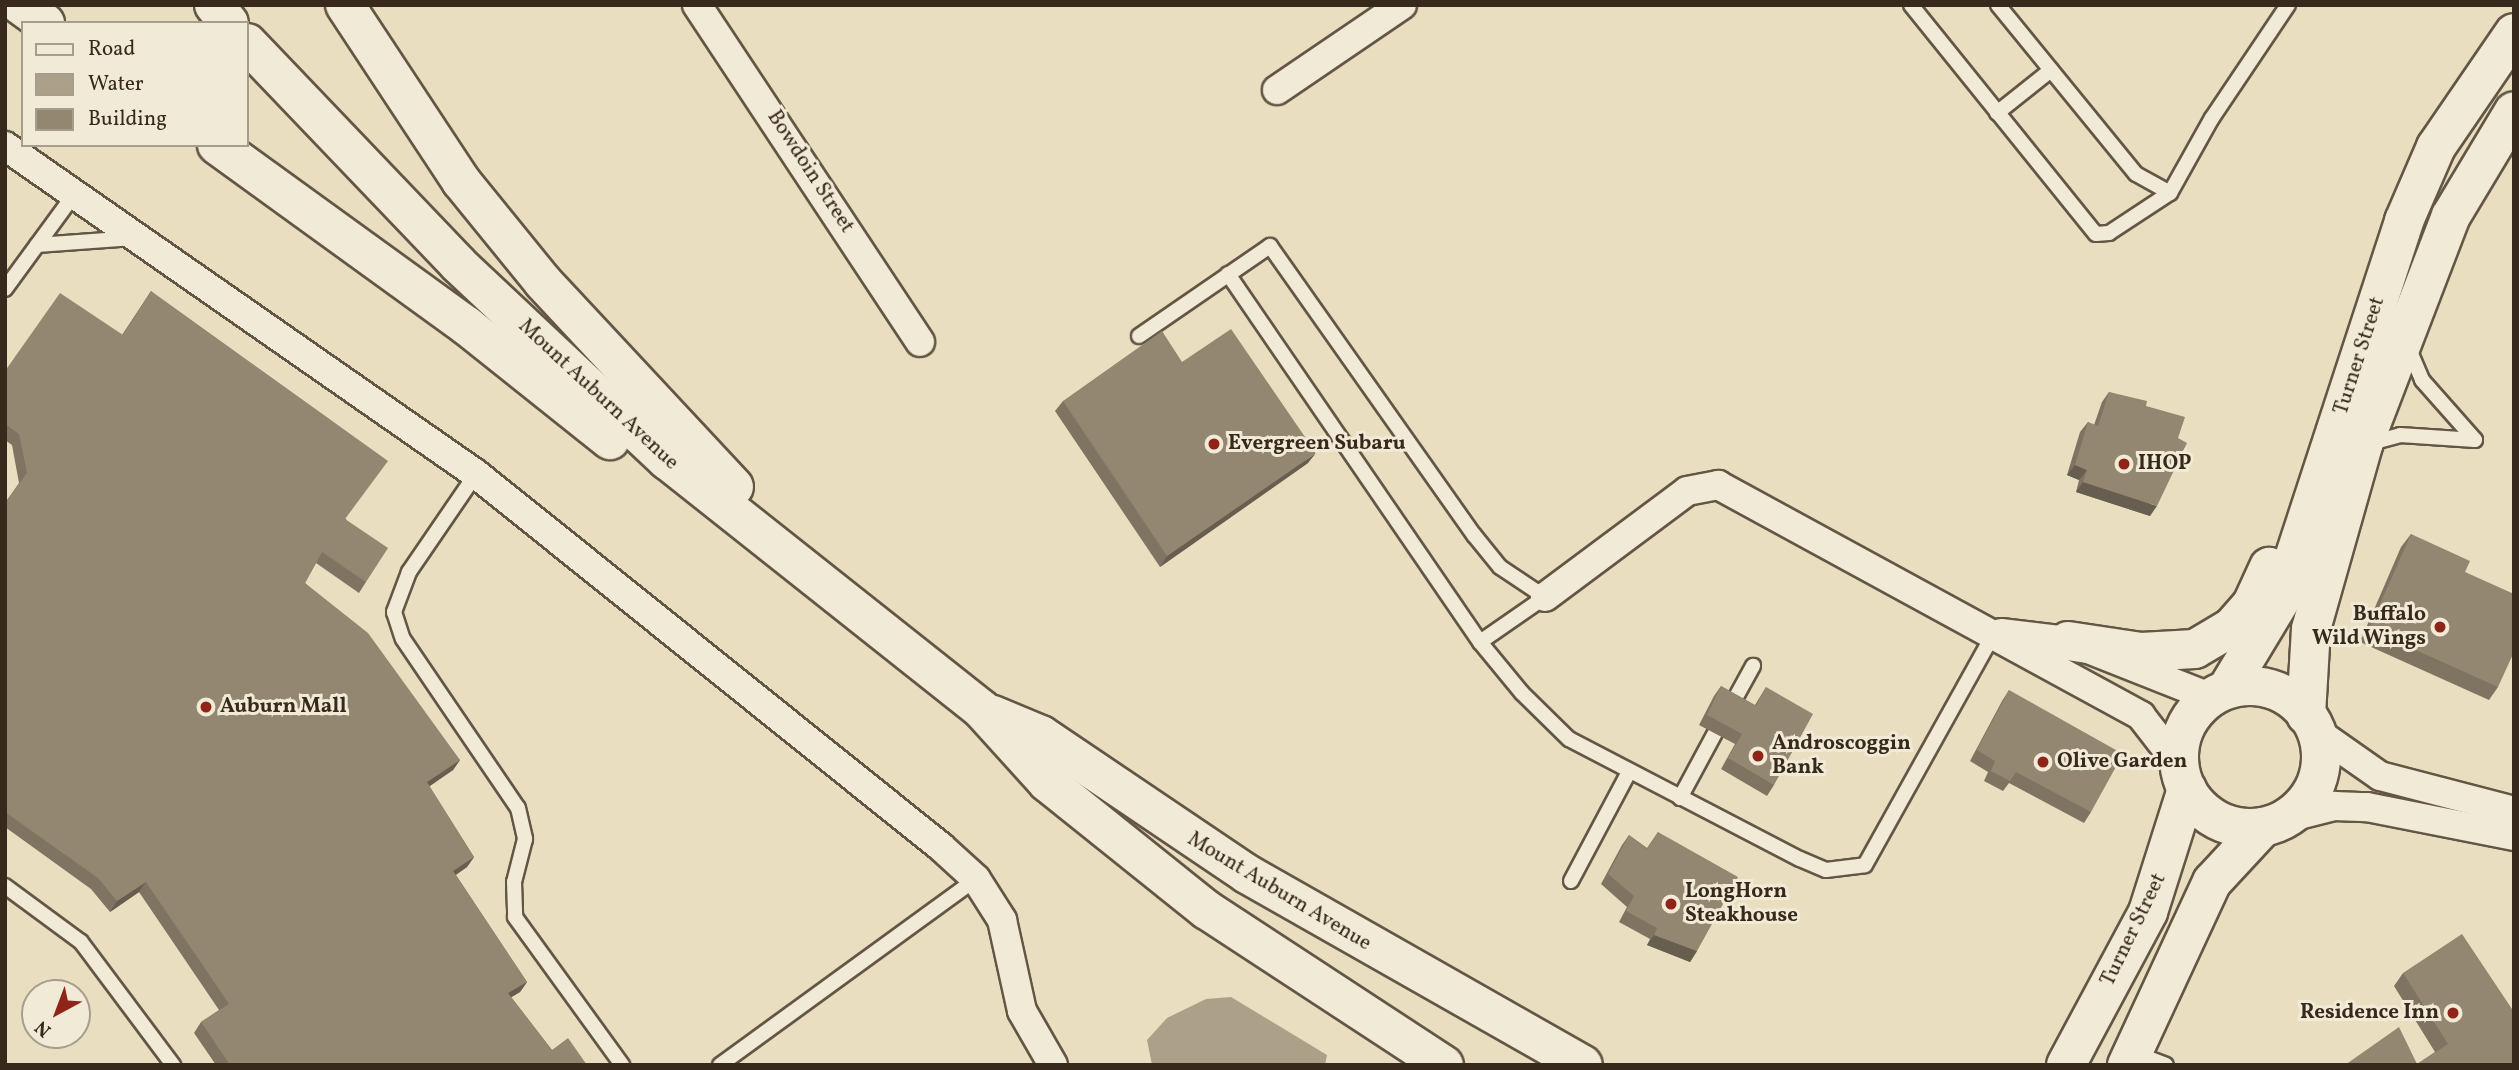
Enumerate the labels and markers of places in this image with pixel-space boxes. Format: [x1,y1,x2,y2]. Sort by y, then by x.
place label: Evergreen Subaru [1228,431,1406,457]
marker: Evergreen Subaru [1206,436,1222,452]
place label: IHOP [2138,451,2191,477]
marker: IHOP [2116,456,2132,472]
place label: Buffalo Wild Wings [2311,602,2426,652]
marker: Buffalo Wild Wings [2432,619,2448,635]
place label: Auburn Mall [220,694,347,720]
marker: Auburn Mall [198,699,214,715]
place label: Androscoggin Bank [1772,731,1911,781]
marker: Androscoggin Bank [1750,748,1766,764]
place label: Olive Garden [2057,749,2187,775]
marker: Olive Garden [2035,754,2051,770]
place label: LongHorn Steakhouse [1685,879,1798,929]
marker: LongHorn Steakhouse [1663,896,1679,912]
place label: Residence Inn [2300,1000,2439,1026]
marker: Residence Inn [2445,1005,2461,1021]

